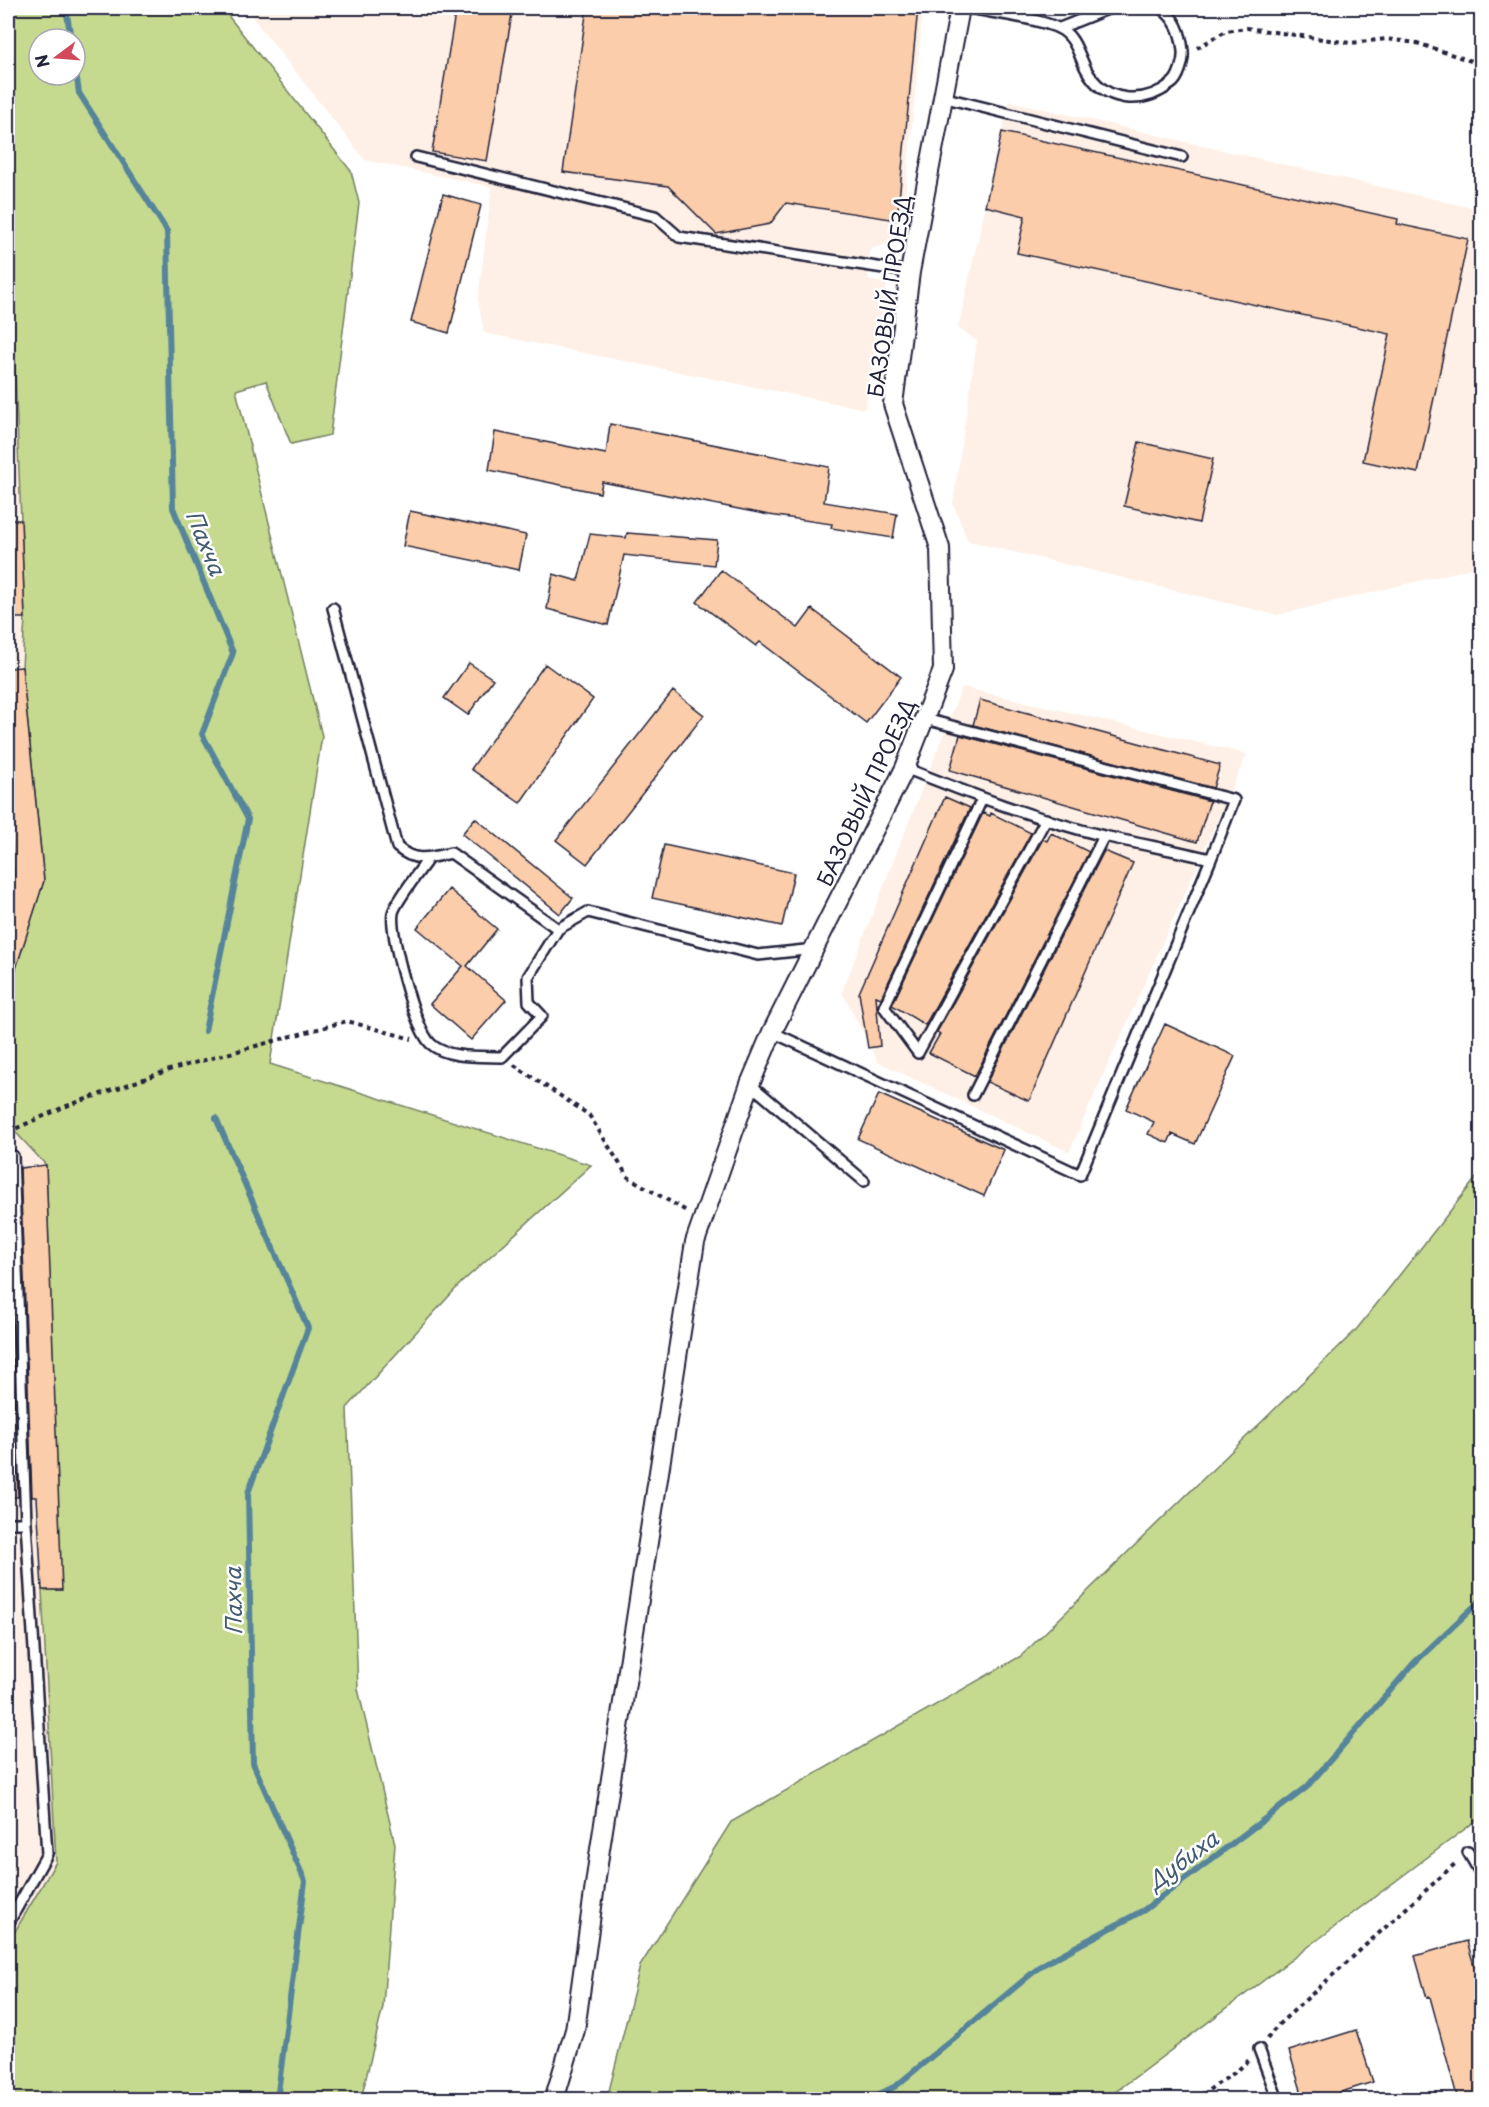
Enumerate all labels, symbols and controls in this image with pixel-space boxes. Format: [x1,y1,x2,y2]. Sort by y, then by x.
north arrow [27,27,87,87]
text: N [28,52,55,71]
street label: БАЗОВЫЙ ПРОЕЗД [858,193,918,399]
water label: Пахча [179,504,235,581]
street label: БАЗОВЫЙ ПРОЕЗД [808,693,922,891]
water label: Пахча [215,1566,249,1635]
water label: Дубиха [1138,1821,1225,1898]

